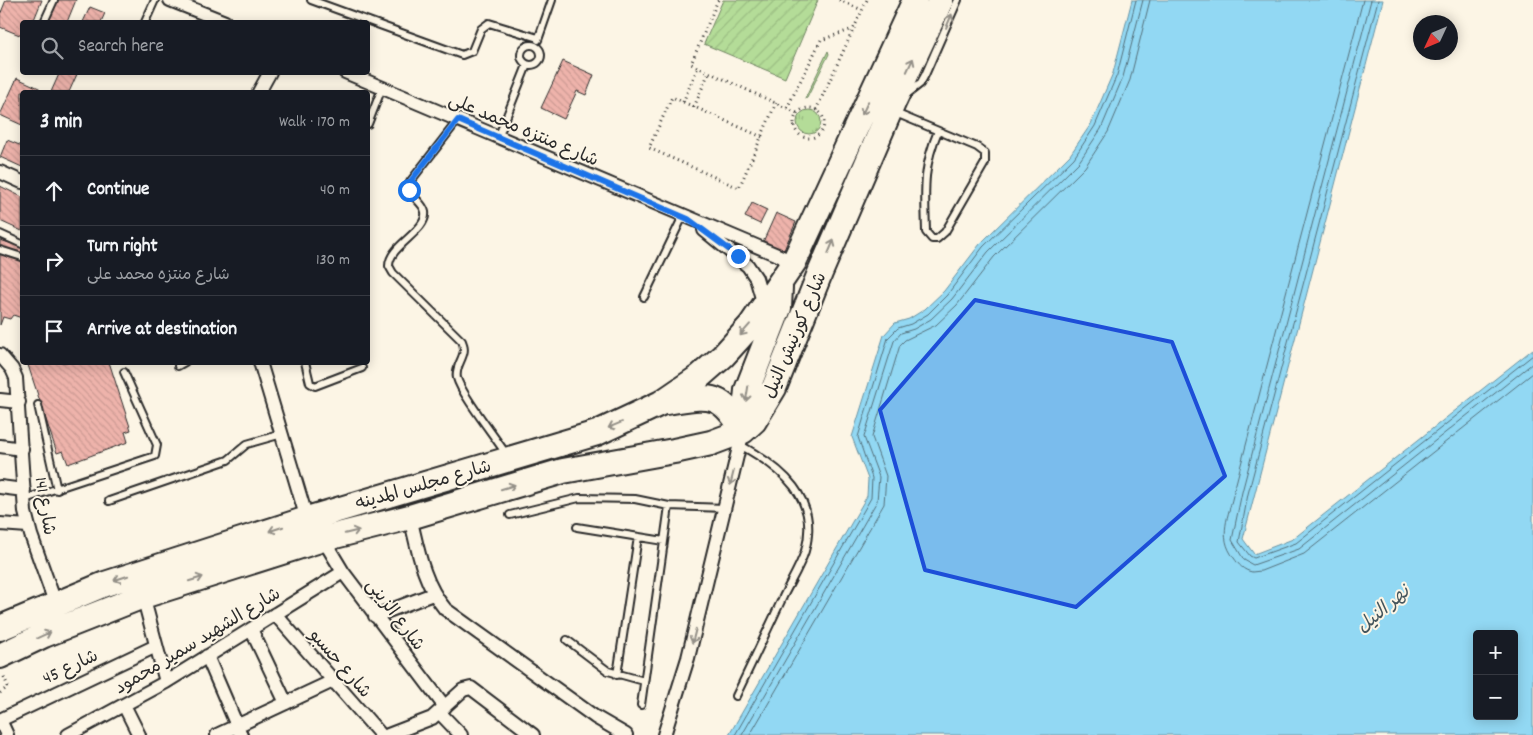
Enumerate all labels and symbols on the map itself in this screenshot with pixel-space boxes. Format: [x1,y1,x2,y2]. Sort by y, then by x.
one-way arrow [944,14,954,29]
north arrow [1413,15,1458,60]
one-way arrow [906,58,915,73]
street label: شارع منتزه محمد على [444,88,602,174]
one-way arrow [860,100,870,115]
route start [398,179,421,202]
one-way arrow [827,240,837,255]
route end [727,245,750,268]
street label: شارع كورنيش النيل [758,269,834,403]
one-way arrow [740,324,751,337]
one-way arrow [742,386,752,402]
one-way arrow [608,420,623,430]
street label: شارع مجلس المدينه [353,455,495,518]
one-way arrow [727,470,736,486]
street label: شارع 141 [27,476,60,537]
one-way arrow [500,482,516,492]
one-way arrow [268,524,284,534]
one-way arrow [343,526,359,536]
one-way arrow [188,573,204,583]
one-way arrow [114,574,130,584]
street label: شارع الزينى [359,574,429,657]
water label: نهر النيل [1352,579,1418,641]
street label: شارع الشهيد سمير محمود [111,583,286,702]
street label: شارع حسبو [301,623,376,704]
one-way arrow [689,628,698,644]
one-way arrow [36,630,51,639]
street label: شارع 45 [39,644,103,692]

